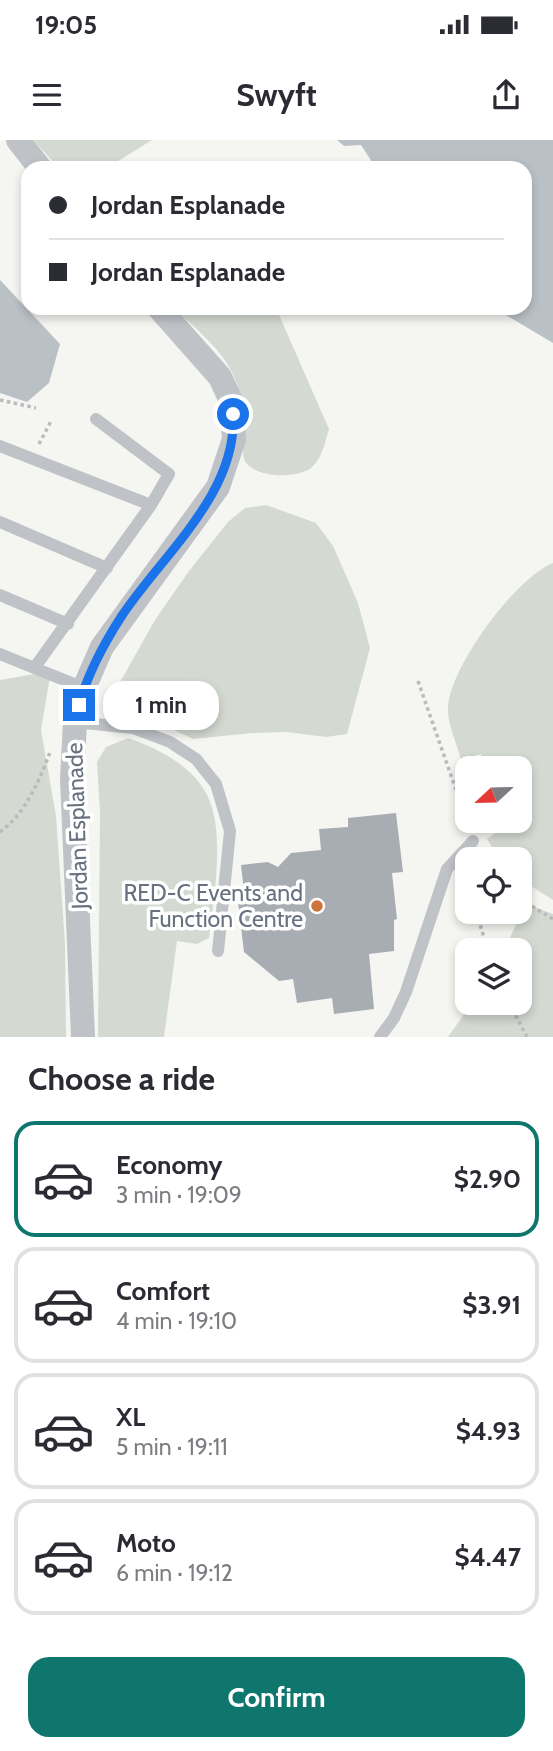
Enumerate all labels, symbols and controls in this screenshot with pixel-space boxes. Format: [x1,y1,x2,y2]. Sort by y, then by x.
text: 19:05 [35,9,97,41]
text: Swyft [236,75,317,114]
icon: menu [28,76,66,114]
icon: share [487,76,525,114]
text: Jordan Esplanade [91,189,285,221]
text: Jordan Esplanade [91,256,285,288]
route start [217,398,249,430]
callout: 1 min [104,680,219,730]
route end [63,689,95,721]
text: 1 min [135,691,187,719]
street label: Jordan Esplanade [60,742,94,911]
north arrow [455,756,532,833]
map controls [455,756,532,1015]
button: locate [455,847,532,924]
place label: RED-C Events and Function Centre [124,879,303,933]
marker: RED-C Events and Function Centre [309,898,325,914]
button: layers [455,938,532,1015]
text: Choose a ride [28,1059,215,1098]
icon: car [32,1148,95,1211]
text: Economy [116,1149,222,1181]
text: $2.90 [454,1163,521,1195]
text: 3 min · 19:09 [116,1181,242,1209]
icon: car [32,1274,95,1337]
text: Comfort [116,1275,210,1307]
text: $3.91 [462,1289,521,1321]
text: 4 min · 19:10 [116,1307,237,1335]
icon: car [32,1400,95,1463]
text: XL [116,1401,145,1433]
text: $4.93 [456,1415,521,1447]
text: 5 min · 19:11 [116,1433,228,1461]
icon: car [32,1526,95,1589]
text: Moto [116,1527,176,1559]
text: $4.47 [455,1541,521,1573]
text: 6 min · 19:12 [116,1559,233,1587]
button: Confirm [28,1657,525,1737]

